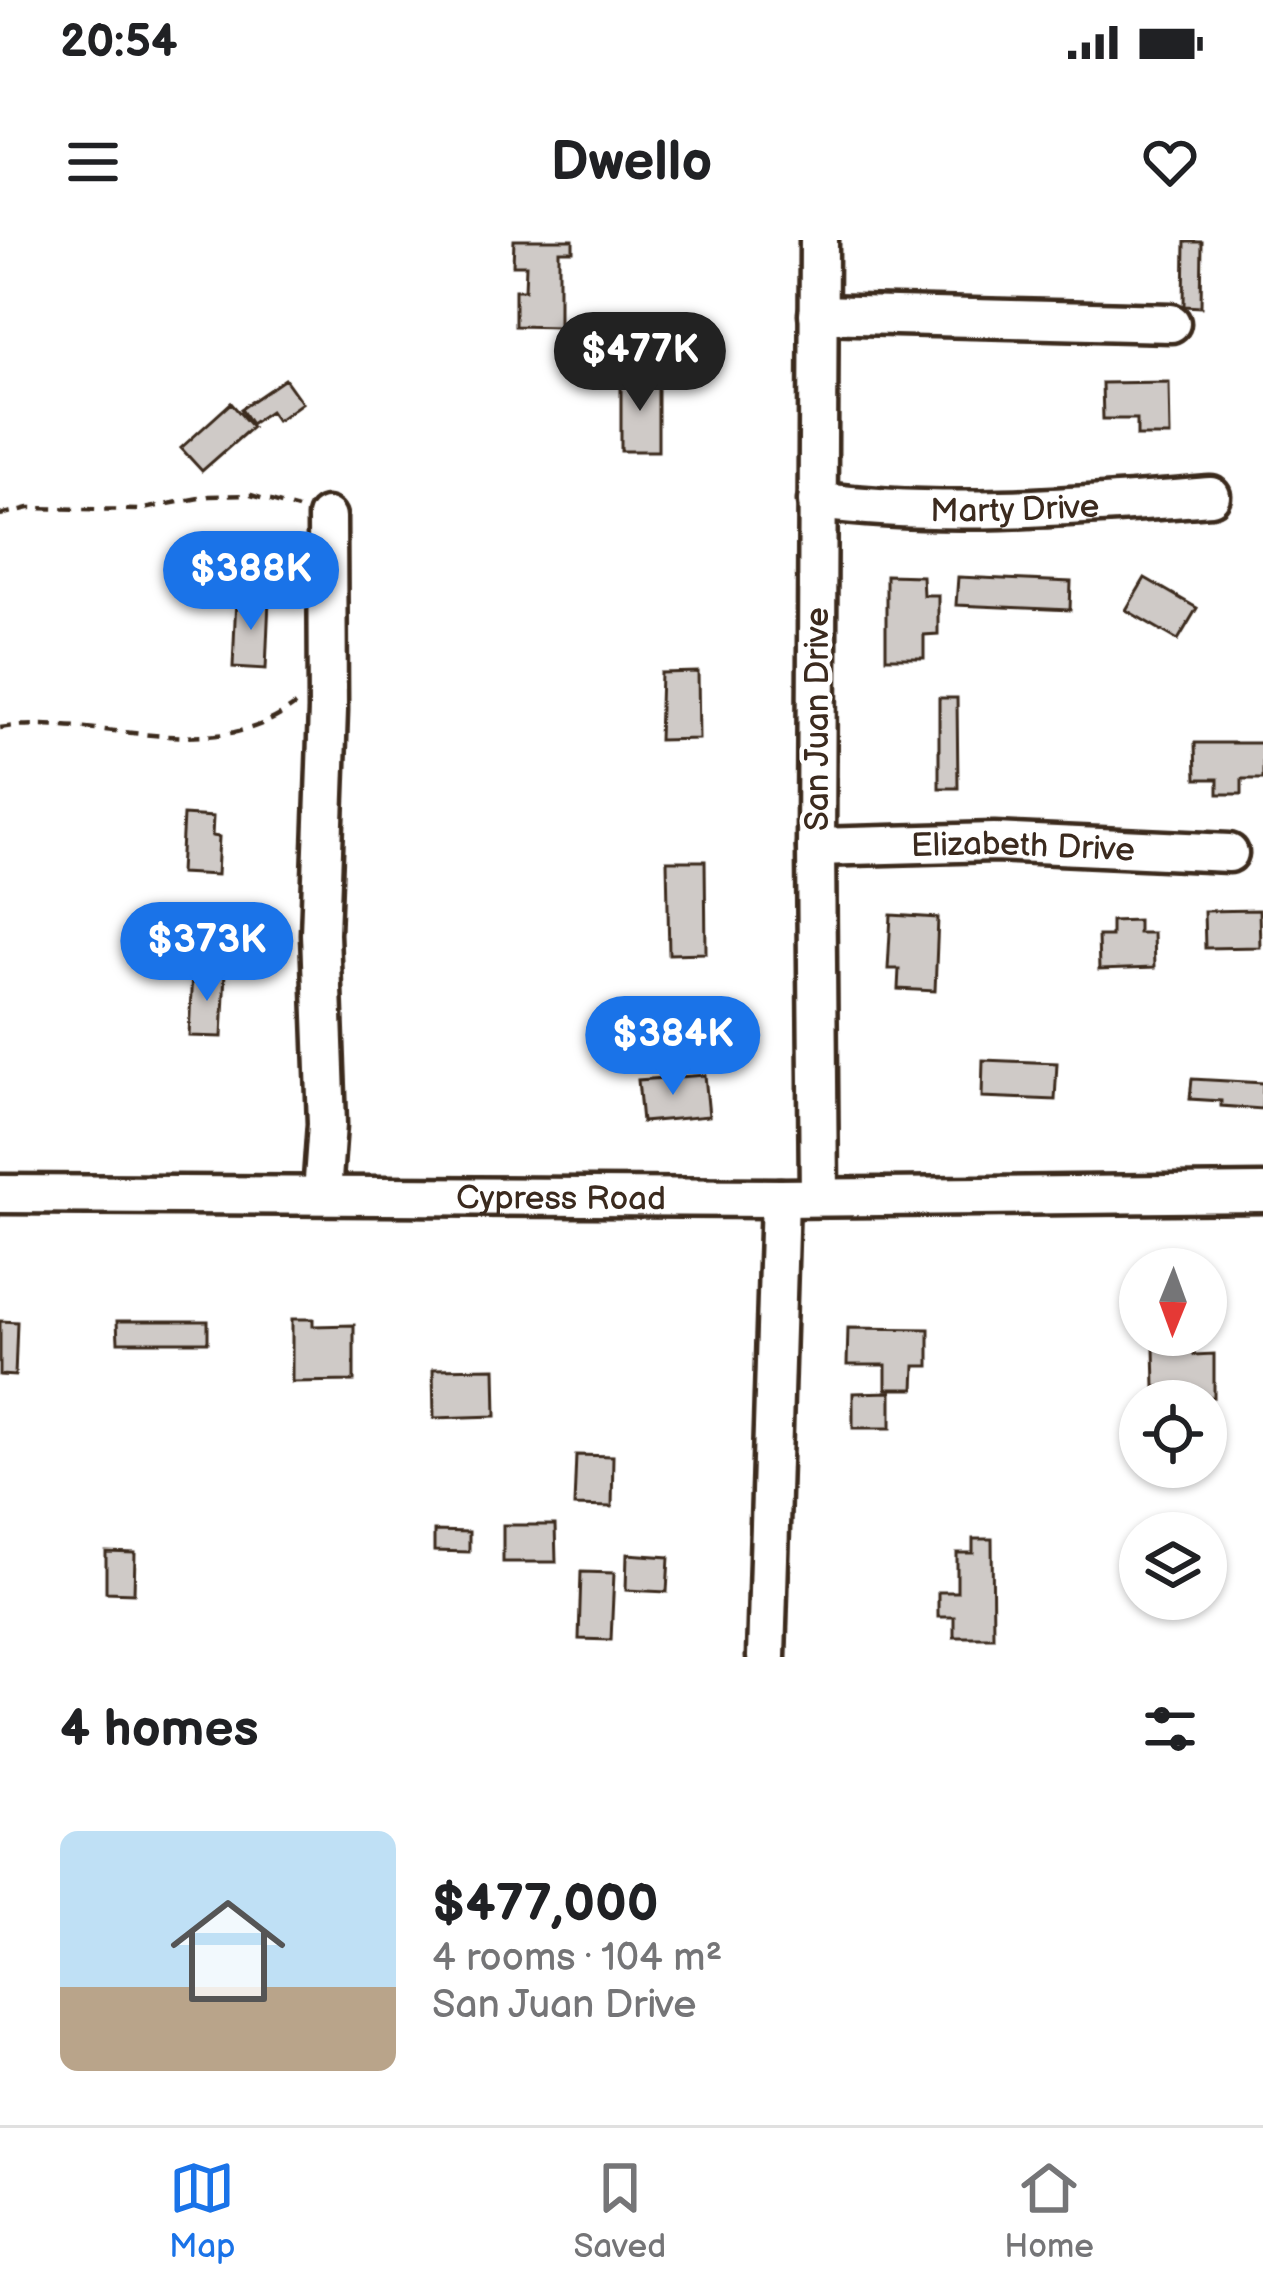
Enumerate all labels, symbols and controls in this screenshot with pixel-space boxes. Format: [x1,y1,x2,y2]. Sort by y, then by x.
text: 20:54 [60,15,177,70]
icon: menu [60,129,126,195]
icon: heart [1137,129,1203,195]
text: Dwello [551,130,712,195]
pin: $477K [556,312,724,414]
text: $477K [581,327,699,374]
street label: Marty Drive [930,486,1100,532]
pin: $388K [167,531,335,633]
text: $388K [190,546,312,593]
street label: San Juan Drive [798,607,838,831]
street label: Elizabeth Drive [910,824,1136,871]
pin: $373K [123,902,291,1004]
text: $373K [147,917,267,964]
pin: $384K [589,996,757,1098]
text: $384K [612,1011,734,1058]
street label: Cypress Road [456,1178,666,1219]
north arrow [1119,1248,1227,1356]
map controls [1119,1248,1227,1620]
button: locate [1119,1380,1227,1488]
button: layers [1119,1512,1227,1620]
icon: filters [1137,1696,1203,1762]
text: 4 homes [60,1699,259,1760]
text: $477,000 [432,1874,659,1935]
icon: home [156,1879,300,2023]
text: 4 rooms · 104 m² [432,1935,722,1982]
text: San Juan Drive [432,1982,696,2029]
tab: Map [169,2155,235,2267]
tab: Saved [573,2155,666,2267]
tab: Home [1004,2155,1094,2267]

